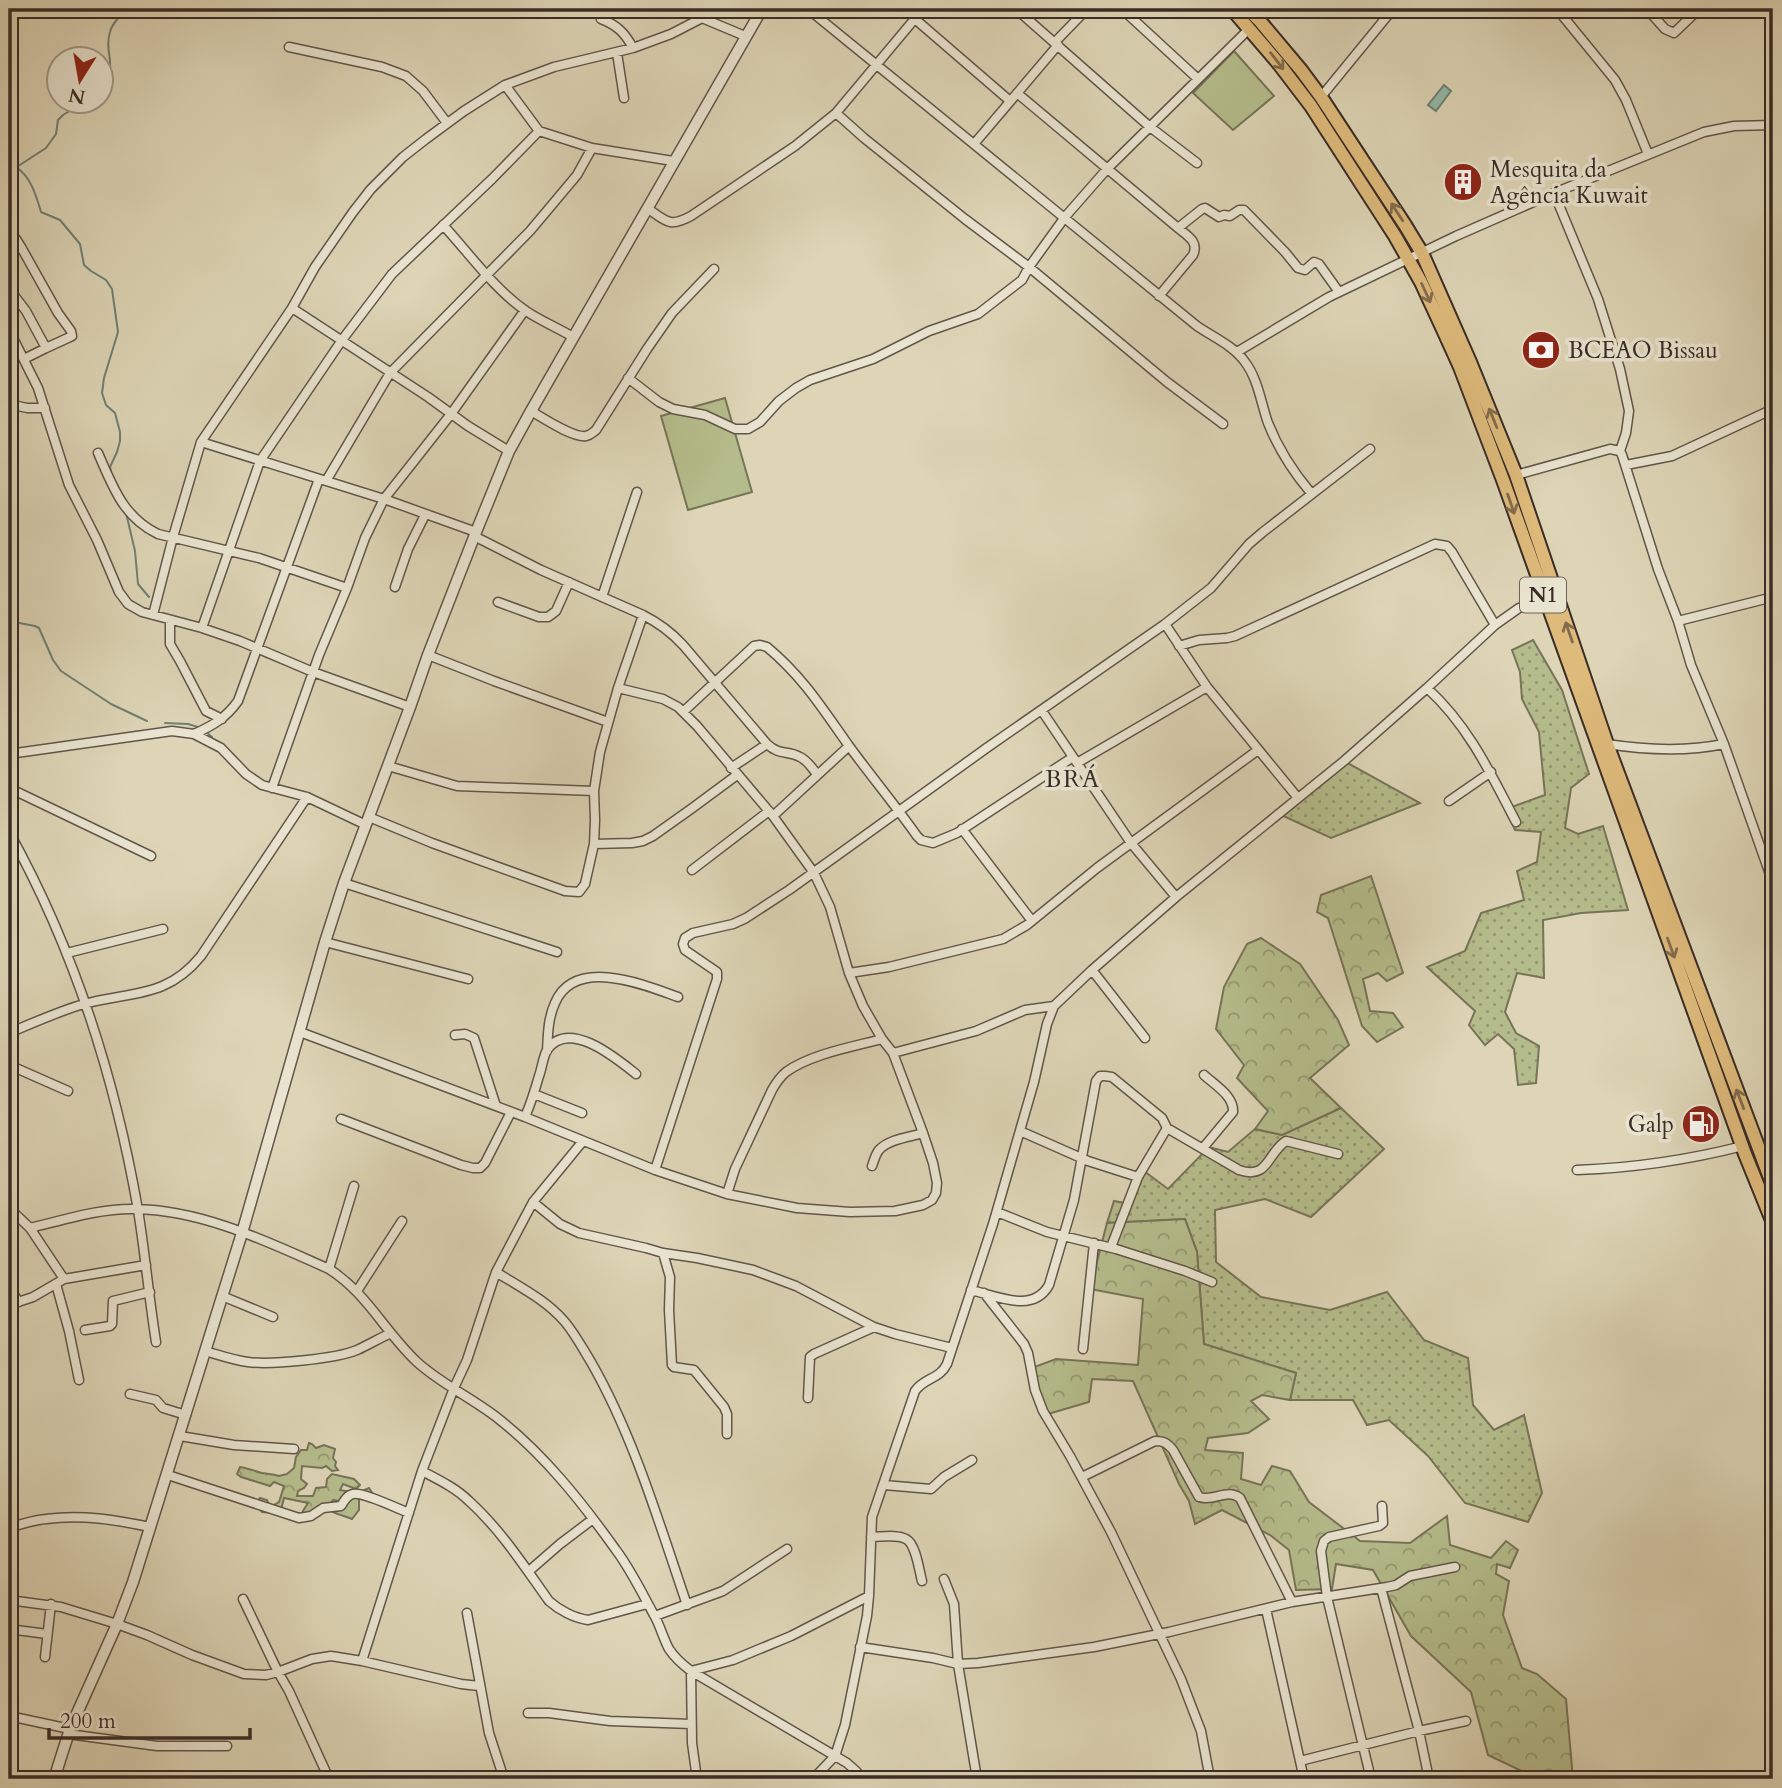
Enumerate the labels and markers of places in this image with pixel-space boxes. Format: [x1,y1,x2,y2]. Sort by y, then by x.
place label: Mesquita da Agência Kuwait [1490,154,1648,211]
building icon: Mesquita da Agência Kuwait [1442,161,1484,203]
bank icon: BCEAO Bissau [1520,329,1562,371]
place label: BCEAO Bissau [1568,335,1718,366]
fuel station icon: Galp [1680,1103,1722,1145]
place label: Galp [1628,1109,1674,1140]

